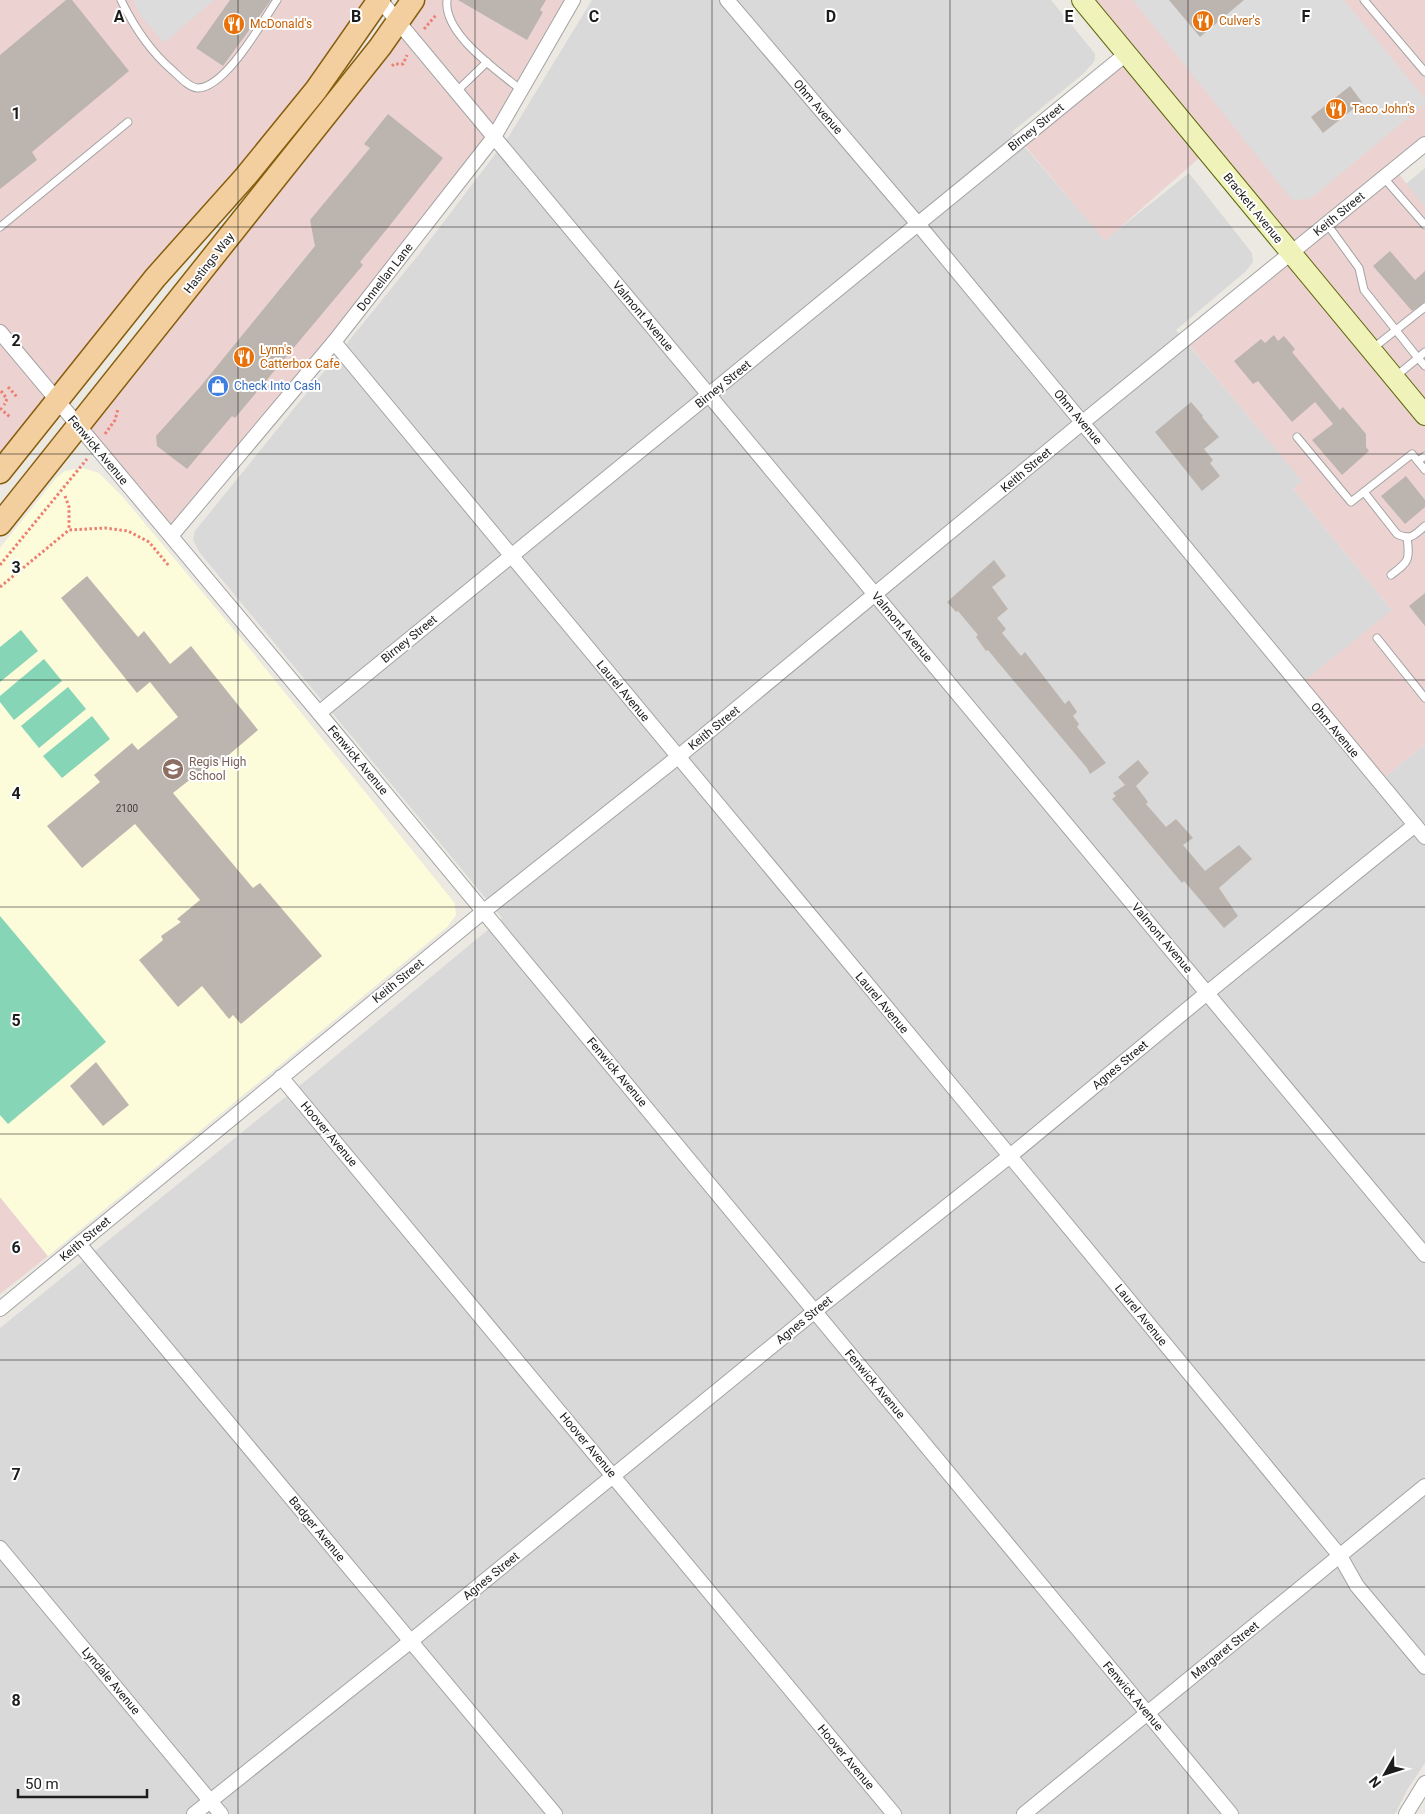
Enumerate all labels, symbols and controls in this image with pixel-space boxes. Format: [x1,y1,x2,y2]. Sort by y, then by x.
text: A [114,7,125,26]
text: B [351,7,361,26]
text: C [589,7,599,26]
text: D [826,7,836,26]
text: E [1065,7,1074,26]
text: F [1302,7,1311,26]
restaurant icon: Culver's [1191,9,1215,33]
restaurant icon: McDonald's [222,12,246,36]
place label: Culver's [1219,14,1260,28]
place label: McDonald's [250,17,312,31]
street label: Ohm Avenue [791,77,845,137]
restaurant icon: Taco John's [1324,97,1348,121]
street label: Birney Street [1005,100,1067,154]
place label: Taco John's [1352,102,1415,116]
text: 1 [11,104,21,123]
street label: Brackett Avenue [1220,170,1286,246]
street label: Keith Street [1311,189,1367,239]
street label: Hastings Way [181,230,237,296]
street label: Donnellan Lane [354,240,416,314]
street label: Valmont Avenue [610,278,676,354]
text: 2 [11,331,21,350]
place label: Lynn's Catterbox Cafe [260,343,340,371]
restaurant icon: Lynn's Catterbox Cafe [232,345,256,369]
street label: Birney Street [692,357,754,411]
shop icon: Check Into Cash [206,374,230,398]
place label: Check Into Cash [234,379,321,393]
street label: Ohm Avenue [1051,387,1105,447]
street label: Fenwick Avenue [65,413,131,487]
street label: Keith Street [998,445,1054,495]
text: 3 [11,558,21,577]
street label: Valmont Avenue [869,589,935,665]
street label: Birney Street [378,612,440,666]
street label: Laurel Avenue [594,658,652,724]
street label: Ohm Avenue [1308,700,1362,760]
street label: Keith Street [686,703,742,753]
street label: Fenwick Avenue [325,723,391,797]
place label: Regis High School [189,755,246,783]
school or university icon: Regis High School [161,757,185,781]
text: 4 [11,784,21,803]
house number: 2100 [116,803,139,814]
street label: Valmont Avenue [1129,900,1195,976]
street label: Keith Street [370,956,426,1006]
street label: Laurel Avenue [853,970,911,1036]
text: 5 [11,1011,21,1030]
street label: Fenwick Avenue [584,1035,650,1109]
street label: Agnes Street [1089,1038,1151,1092]
street label: Hoover Avenue [298,1099,360,1169]
street label: Keith Street [57,1214,113,1264]
text: 6 [11,1238,21,1257]
street label: Laurel Avenue [1112,1281,1170,1349]
street label: Agnes Street [773,1293,835,1347]
street label: Fenwick Avenue [842,1347,908,1421]
street label: Hoover Avenue [557,1410,619,1480]
text: 7 [11,1465,21,1484]
street label: Badger Avenue [286,1494,348,1564]
street label: Agnes Street [460,1549,522,1603]
street label: Margaret Street [1188,1618,1262,1682]
street label: Lyndale Avenue [79,1645,143,1717]
street label: Fenwick Avenue [1100,1659,1166,1733]
text: 8 [11,1691,21,1710]
street label: Hoover Avenue [815,1722,877,1792]
north arrow [1360,1749,1410,1799]
scale bar [18,1766,146,1798]
text: N [1366,1773,1384,1791]
text: 50 m [25,1775,59,1793]

